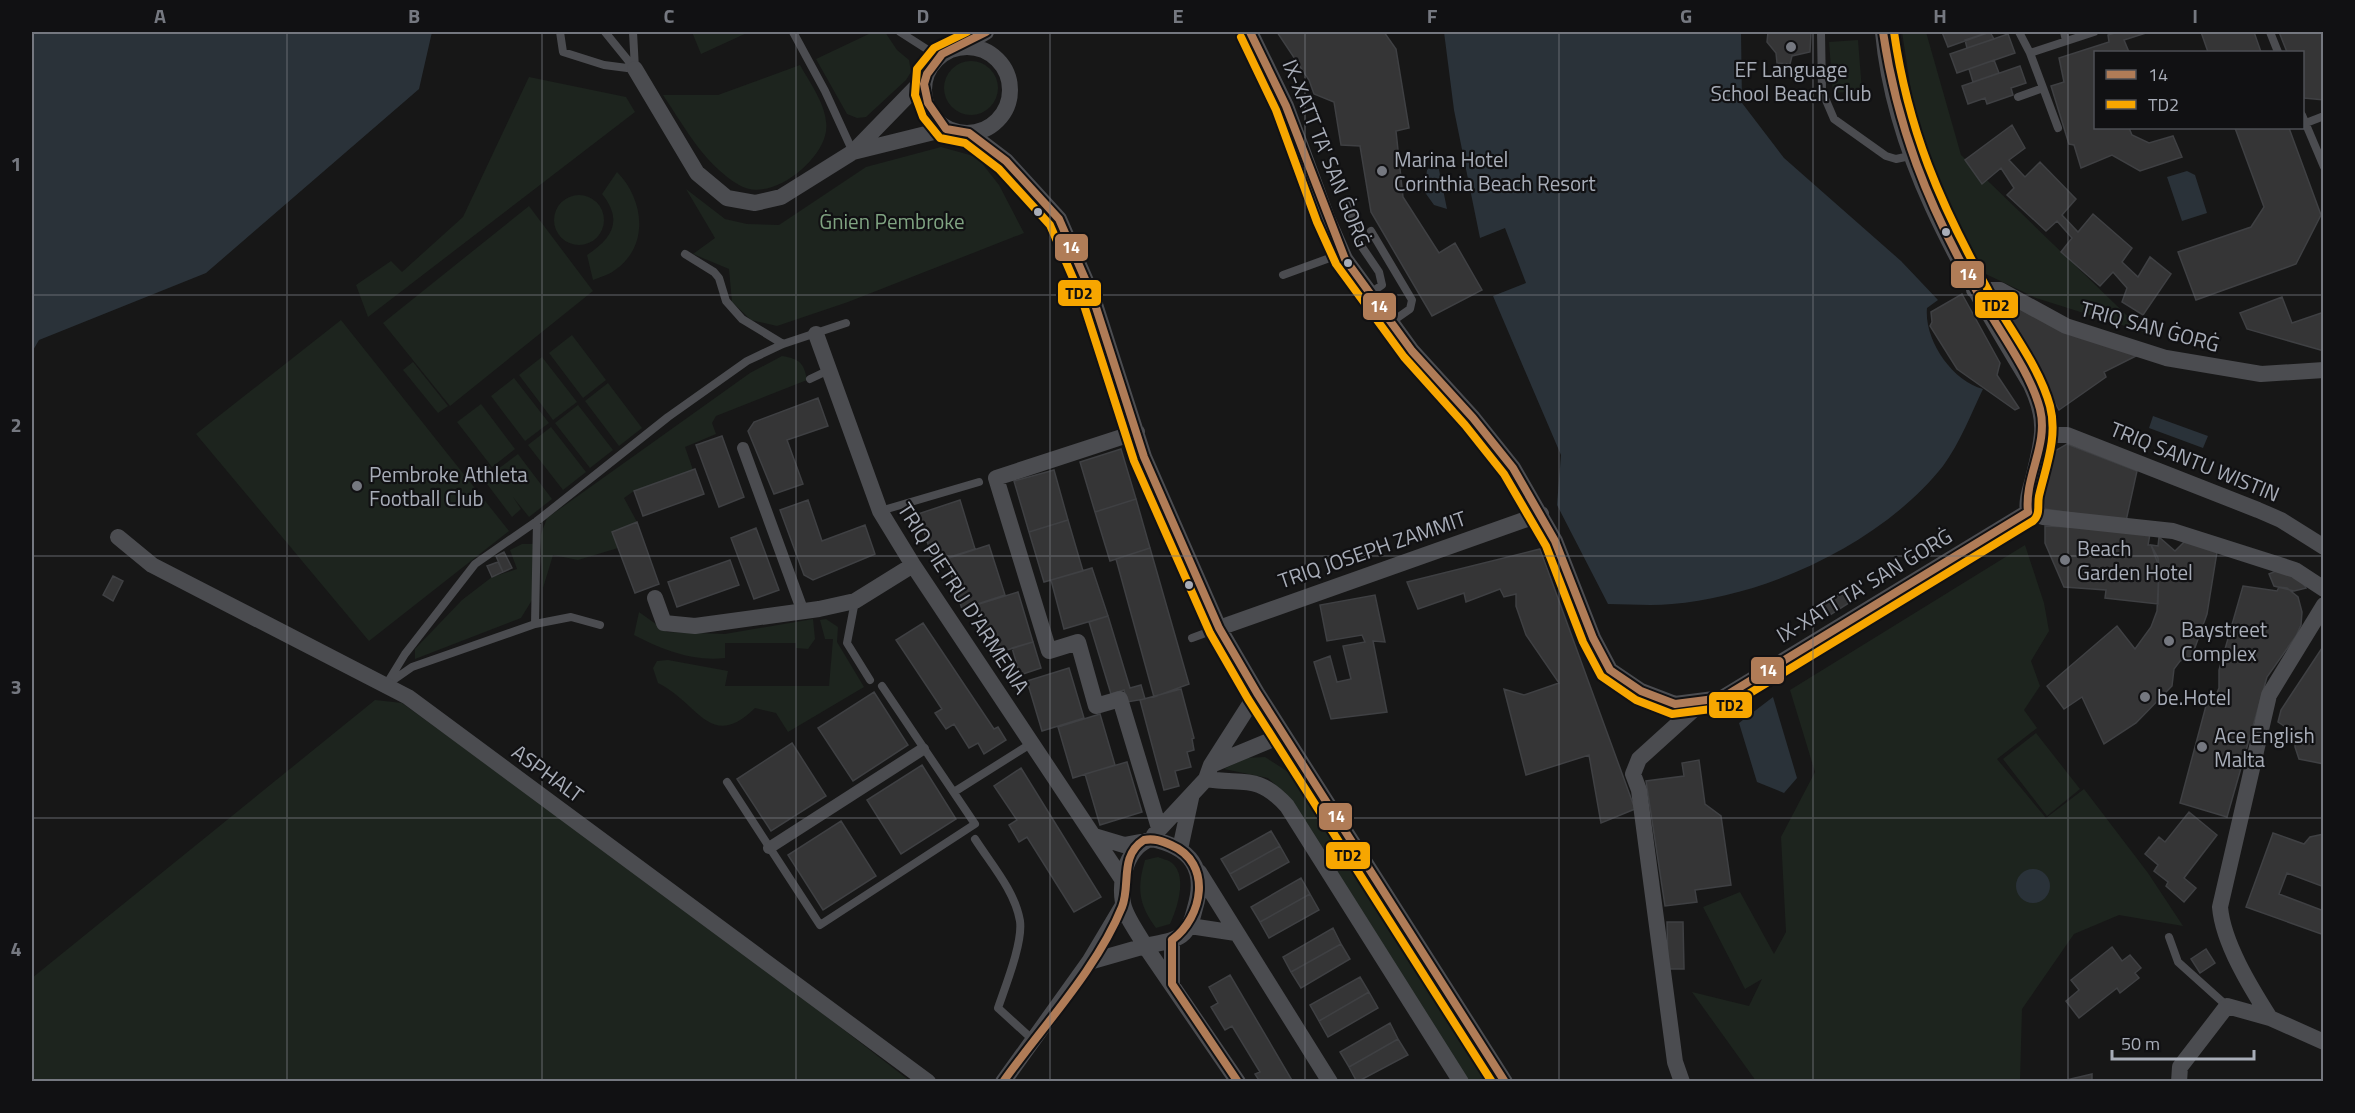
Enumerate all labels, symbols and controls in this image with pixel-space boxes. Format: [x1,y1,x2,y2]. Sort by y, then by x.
text: A [154,0,166,31]
text: B [408,0,420,31]
text: C [664,0,675,31]
text: D [917,0,929,31]
text: E [1172,0,1184,31]
text: F [1427,0,1438,31]
text: G [1680,0,1692,31]
text: H [1933,0,1947,31]
text: I [2192,0,2198,31]
marker: EF Language School Beach Club [1784,40,1798,54]
legend [2094,51,2304,129]
place label: EF Language School Beach Club [1710,53,1872,109]
street label: IX-XATT TA' SAN ĠORĠ [1275,54,1379,252]
text: 14 [2148,61,2168,88]
text: TD2 [2148,91,2179,118]
place label: Marina Hotel Corinthia Beach Resort [1394,143,1596,199]
text: 1 [10,148,22,179]
marker: Marina Hotel Corinthia Beach Resort [1375,164,1389,178]
park label: Ġnien Pembroke [819,205,965,237]
unlabelled marker [1032,206,1044,218]
unlabelled marker [1940,226,1952,238]
line badge: 14 [1054,233,1089,262]
text: 14 [1062,235,1080,259]
unlabelled marker [1342,257,1354,269]
line badge: 14 [1950,260,1985,289]
text: 14 [1959,262,1977,286]
line badge: TD2 [1057,279,1102,307]
text: TD2 [1065,281,1093,305]
line badge: TD2 [1974,291,2019,319]
line badge: 14 [1362,292,1397,321]
street label: TRIQ SAN ĠORĠ [2077,292,2223,360]
text: TD2 [1982,293,2010,317]
text: 14 [1370,294,1388,318]
text: 2 [10,409,22,440]
street label: TRIQ SANTU WISTIN [2105,412,2285,510]
place label: Pembroke Athleta Football Club [369,458,528,514]
marker: Pembroke Athleta Football Club [350,479,364,493]
street label: TRIQ PIETRU D'ARMENIA [890,496,1038,700]
street label: TRIQ JOSEPH ZAMMIT [1274,502,1470,596]
street label: IX-XATT TA' SAN ĠORĠ [1770,520,1958,650]
place label: Beach Garden Hotel [2077,532,2193,588]
marker: Beach Garden Hotel [2058,553,2072,567]
unlabelled marker [1183,579,1195,591]
place label: Baystreet Complex [2181,613,2268,669]
marker: Baystreet Complex [2162,634,2176,648]
line badge: 14 [1750,656,1785,685]
text: 14 [1759,658,1777,682]
text: 3 [10,671,22,702]
place label: be.Hotel [2157,681,2231,713]
marker: be.Hotel [2138,690,2152,704]
line badge: TD2 [1708,691,1753,719]
text: TD2 [1716,693,1744,717]
place label: Ace English Malta [2214,719,2315,775]
street label: ASPHALT [505,736,591,810]
marker: Ace English Malta [2195,740,2209,754]
line badge: 14 [1318,802,1353,831]
text: 14 [1327,804,1345,828]
line badge: TD2 [1325,841,1371,870]
text: TD2 [1334,843,1362,867]
text: 4 [10,933,22,964]
scale bar [2112,1023,2254,1061]
text: 50 m [2121,1030,2160,1057]

